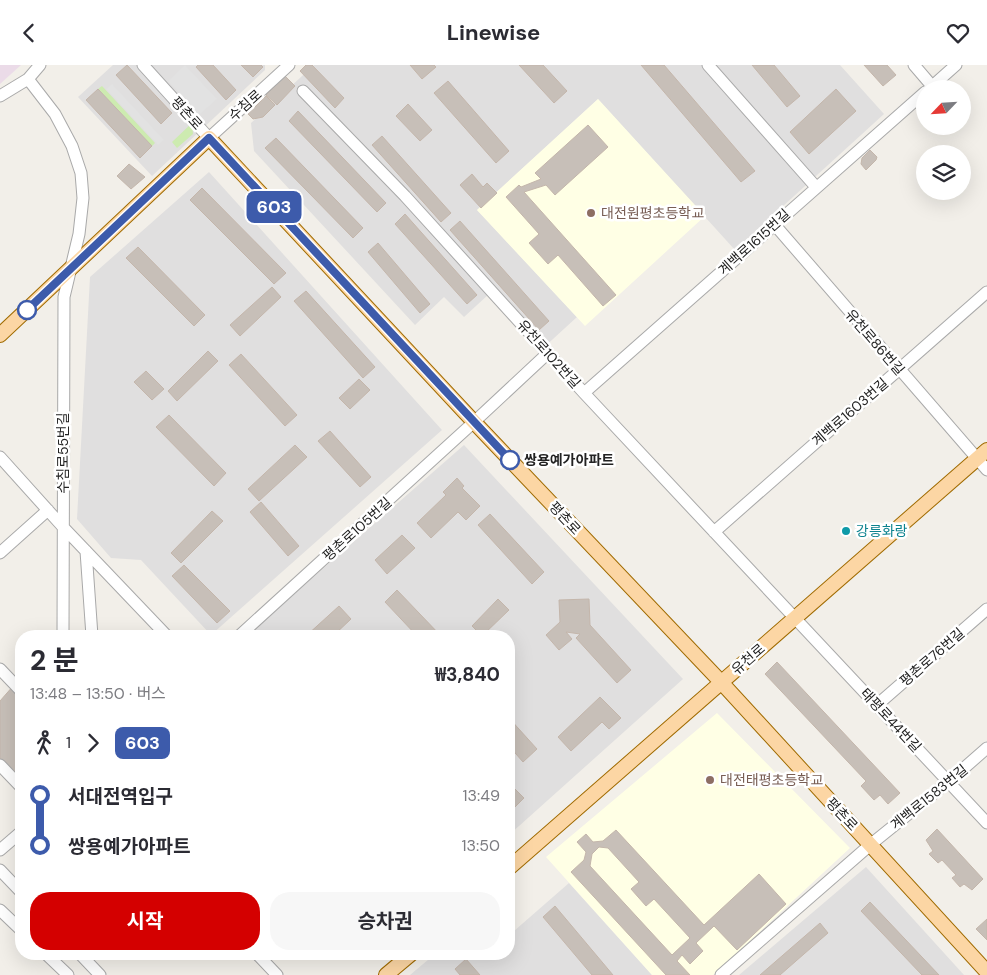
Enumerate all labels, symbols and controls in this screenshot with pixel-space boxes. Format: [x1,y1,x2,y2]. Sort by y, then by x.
text: Linewise [447,18,540,47]
icon: back [15,19,43,47]
icon: heart [944,19,972,47]
north arrow [916,80,971,135]
map controls [916,80,971,200]
street label: 수침로 [225,85,265,125]
street label: 평촌로 [167,93,207,133]
button: layers [916,145,971,200]
line badge: 603 [245,191,303,223]
text: 603 [257,195,291,219]
place label: 대전원평초등학교 [601,204,704,222]
street label: 계백로1615번길 [714,205,794,279]
marker: 대전원평초등학교 [585,207,597,219]
unlabelled marker [17,300,37,320]
street label: 유천로86번길 [841,305,909,379]
street label: 유천로102번길 [513,316,585,392]
street label: 계백로1603번길 [808,374,892,450]
street label: 수침로55번길 [54,412,72,494]
marker: 쌍용예가아파트 [500,450,520,470]
place label: 쌍용예가아파트 [524,451,614,469]
street label: 평촌로105번길 [319,493,395,565]
street label: 평촌로 [545,498,585,538]
place label: 강릉화랑 [856,522,908,540]
marker: 강릉화랑 [840,525,852,537]
street label: 평촌로76번길 [896,624,968,690]
street label: 유천로 [728,639,769,678]
text: 2 분 [30,642,79,679]
text: ₩3,840 [435,662,500,687]
text: 13:48 – 13:50 · 버스 [30,683,166,704]
street label: 태평로44번길 [857,684,925,756]
icon: walk [30,729,58,757]
icon: forward [79,729,107,757]
text: 603 [125,731,160,755]
text: 1 [66,732,71,753]
street label: 계백로1583번길 [887,760,971,834]
place label: 대전태평초등학교 [720,771,823,789]
marker: 대전태평초등학교 [704,774,716,786]
text: 서대전역입구 [68,784,173,809]
text: 13:49 [463,785,500,806]
street label: 평촌로 [822,794,862,834]
text: 쌍용예가아파트 [68,834,190,859]
text: 13:50 [462,835,500,856]
button: 시작 [30,892,260,950]
button: 승차권 [270,892,500,950]

